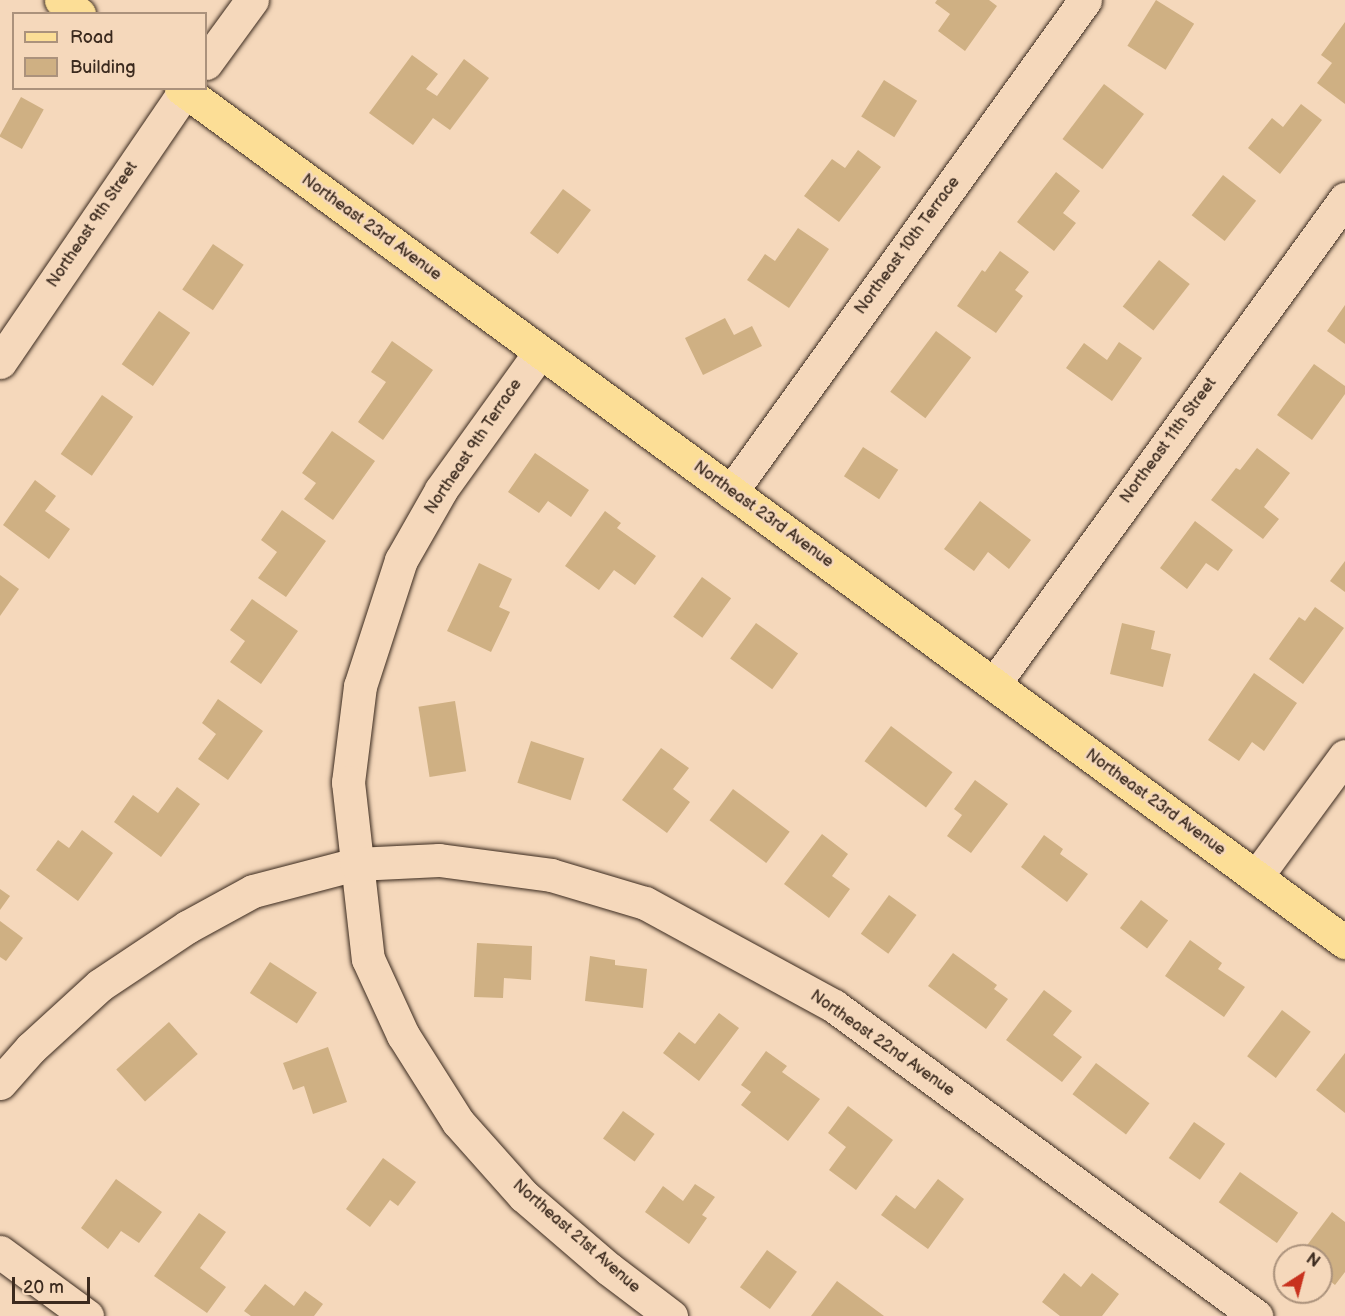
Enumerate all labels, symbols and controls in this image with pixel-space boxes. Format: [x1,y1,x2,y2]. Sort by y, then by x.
legend [12,12,207,90]
text: Road [70,27,114,48]
text: Building [70,57,136,78]
street label: Northeast 9th Street [44,158,142,292]
street label: Northeast 23rd Avenue [297,171,445,285]
street label: Northeast 10th Terrace [851,173,965,319]
street label: Northeast 11th Street [1117,374,1221,508]
street label: Northeast 9th Terrace [421,375,527,519]
street label: Northeast 23rd Avenue [689,458,837,572]
street label: Northeast 23rd Avenue [1081,746,1229,860]
street label: Northeast 22nd Avenue [806,987,958,1101]
street label: Northeast 21st Avenue [508,1176,644,1298]
north arrow [1273,1244,1333,1304]
text: N [1302,1249,1323,1272]
scale bar [15,1265,93,1303]
text: 20 m [23,1277,64,1298]

